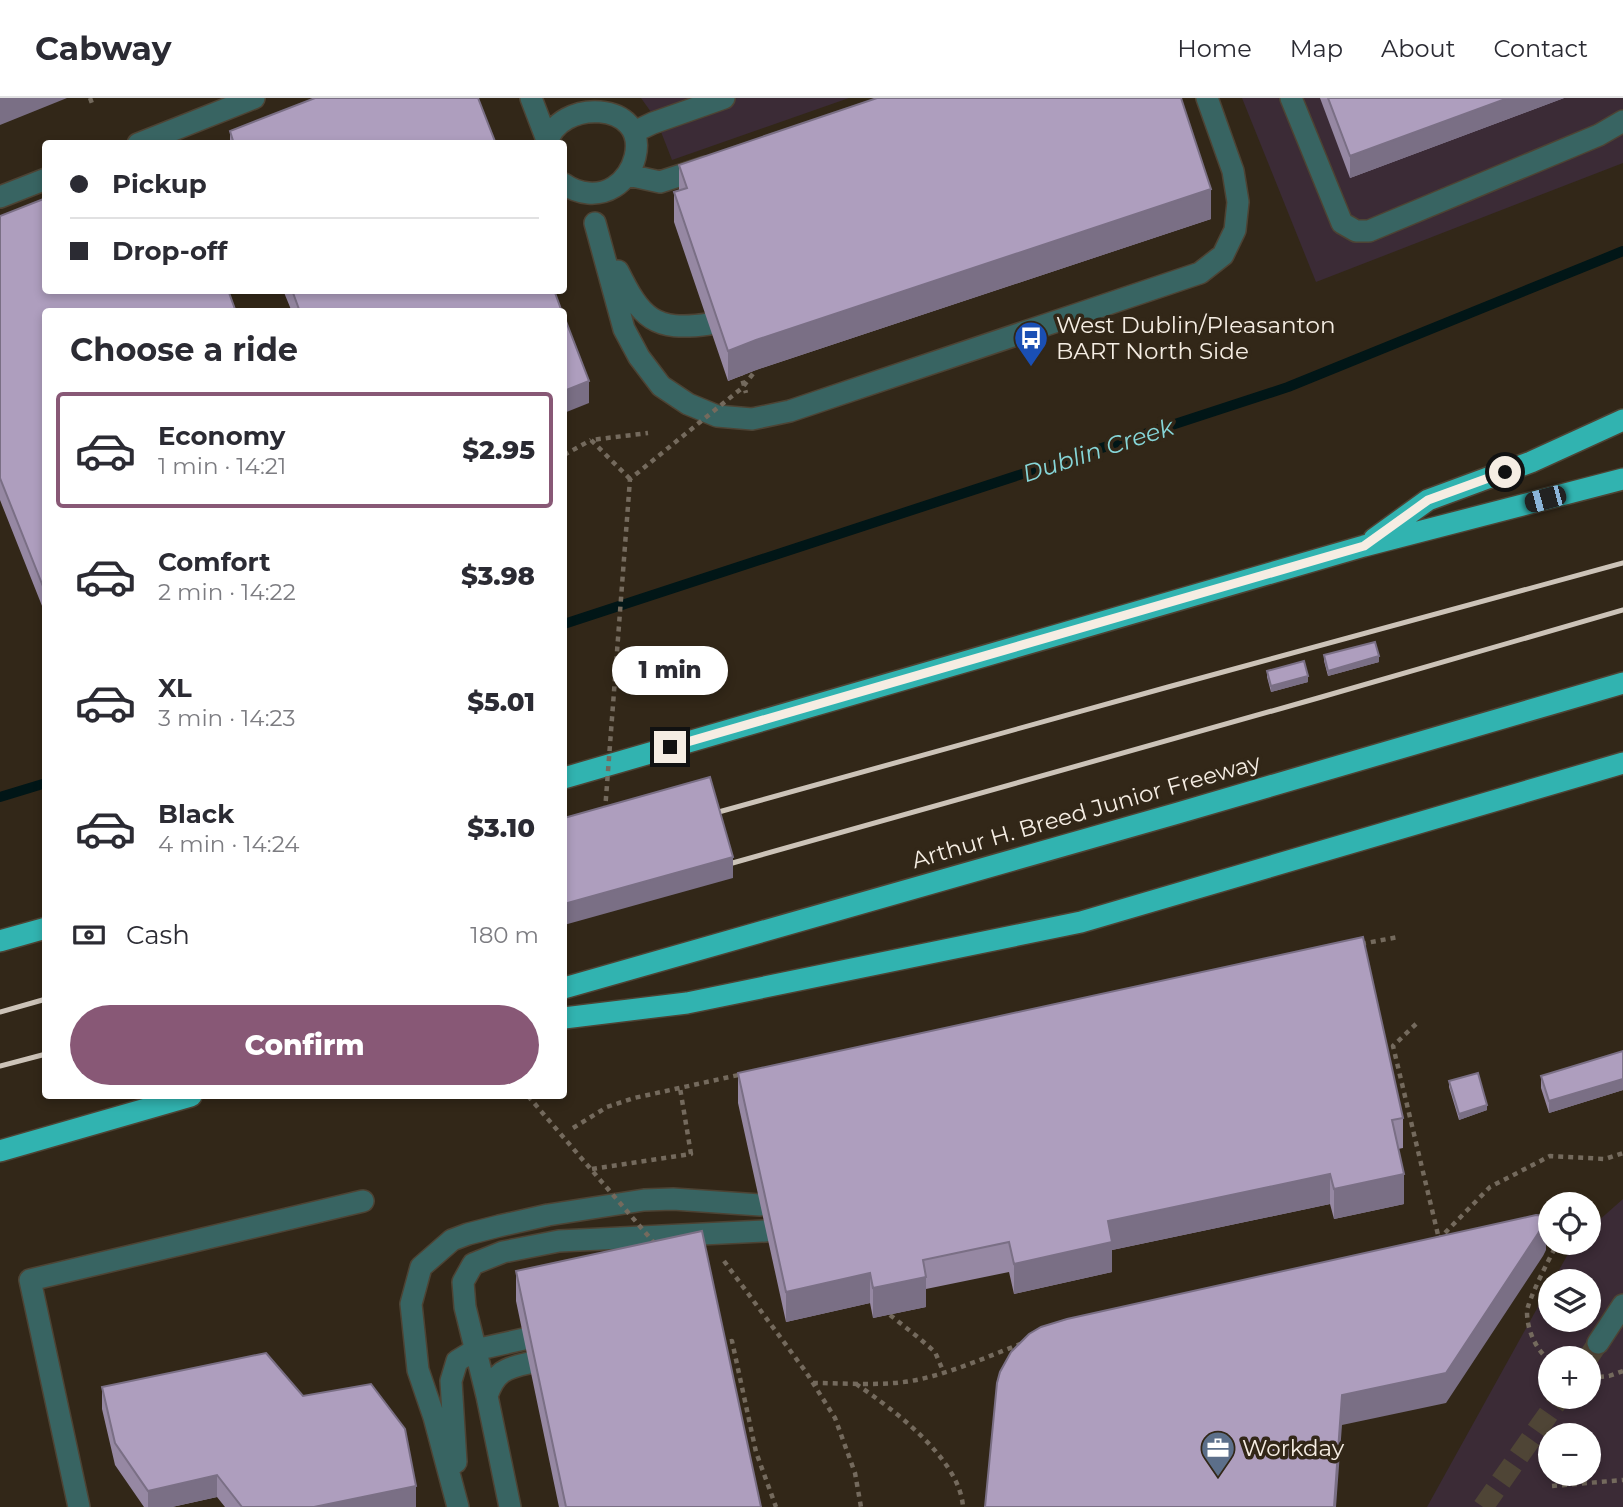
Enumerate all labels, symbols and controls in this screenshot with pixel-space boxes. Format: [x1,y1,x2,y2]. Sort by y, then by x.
text: Cabway [35,28,171,68]
text: Home [1177,34,1252,63]
text: Map [1290,34,1343,63]
text: About [1381,34,1455,63]
text: Contact [1493,34,1588,63]
text: Pickup [112,168,207,200]
text: Drop-off [112,235,227,267]
place label: West Dublin/Pleasanton BART North Side [1056,311,1335,365]
bus stop icon: West Dublin/Pleasanton BART North Side [1012,319,1050,368]
text: Choose a ride [70,330,298,369]
water label: Dublin Creek [1019,411,1179,488]
icon: car [74,419,137,482]
text: Economy [158,420,285,452]
text: $2.95 [462,434,535,466]
text: 1 min · 14:21 [158,452,286,480]
route start [1489,456,1521,488]
car [1522,483,1569,515]
icon: car [74,545,137,608]
text: Comfort [158,546,270,578]
text: $3.98 [461,560,535,592]
text: 2 min · 14:22 [158,578,296,606]
callout: 1 min [612,646,728,694]
text: 1 min [638,656,702,684]
icon: car [74,671,137,734]
text: XL [158,672,192,704]
text: $5.01 [467,686,535,718]
text: 3 min · 14:23 [158,704,296,732]
route end [654,731,686,763]
street label: Arthur H. Breed Junior Freeway [908,748,1264,874]
icon: car [74,797,137,860]
text: Black [158,798,234,830]
text: $3.10 [467,812,535,844]
text: 4 min · 14:24 [158,830,300,858]
icon: cash [70,916,108,954]
text: Cash [126,919,190,951]
text: 180 m [470,921,539,949]
button: Confirm [70,1005,539,1085]
map controls [1538,1192,1601,1486]
button: locate [1538,1192,1601,1255]
button: layers [1538,1269,1601,1332]
button: + [1538,1346,1601,1409]
button: − [1538,1423,1601,1486]
office icon: Workday [1199,1429,1237,1478]
place label: Workday [1242,1434,1345,1462]

